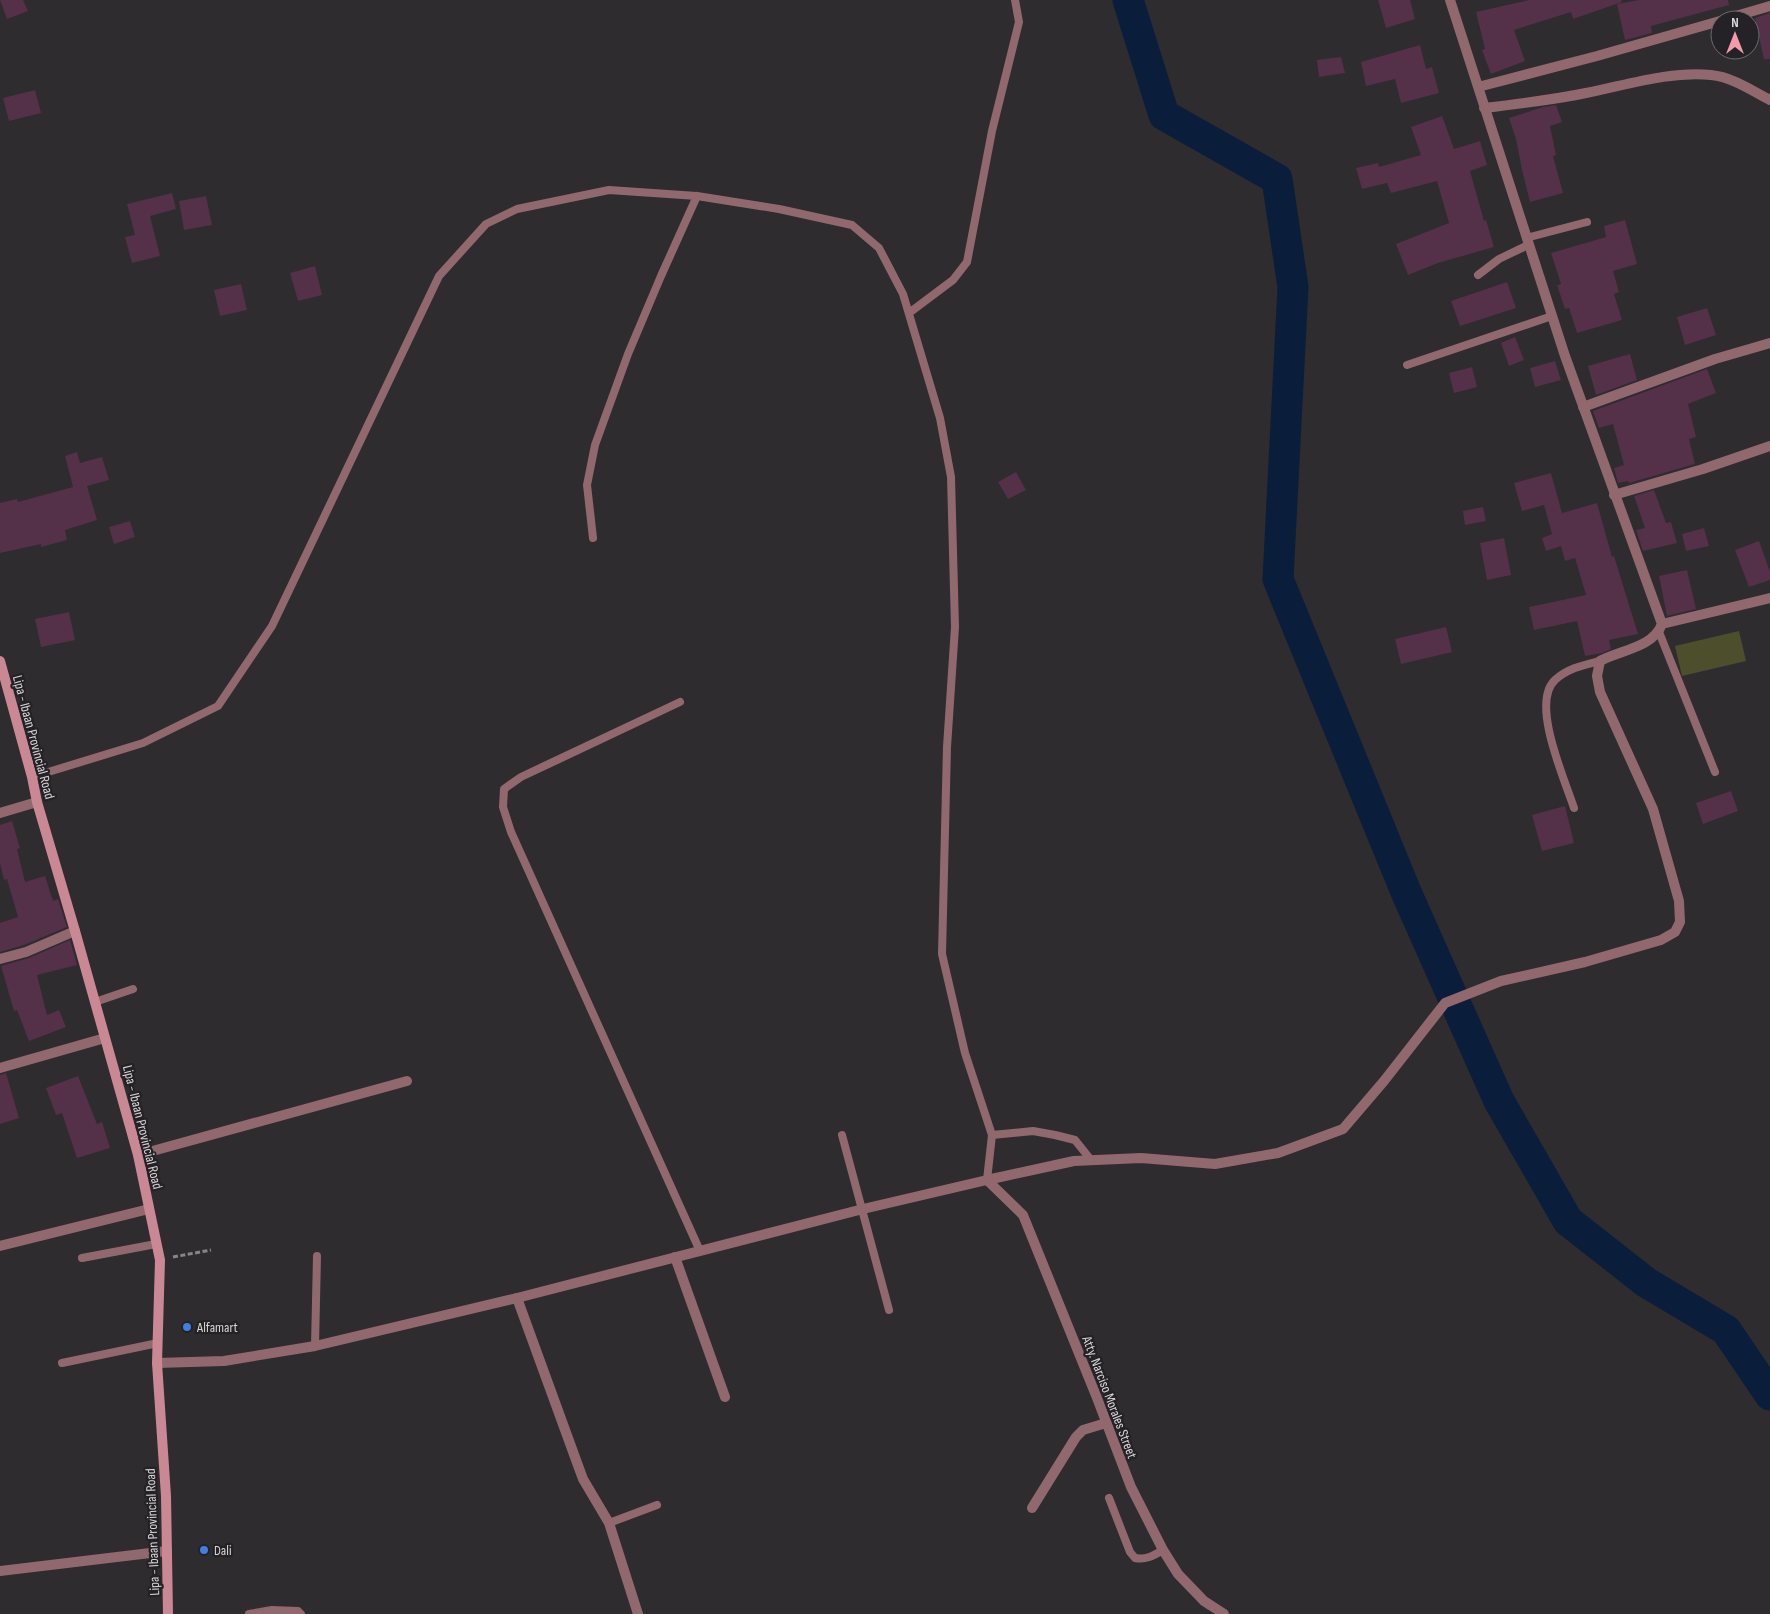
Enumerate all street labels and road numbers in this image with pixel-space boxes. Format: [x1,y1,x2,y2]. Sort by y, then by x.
street label: Lipa - Ibaan Provincial Road [9,673,58,801]
street label: Lipa - Ibaan Provincial Road [119,1063,166,1191]
street label: Atty. Narciso Morales Street [1078,1333,1141,1461]
street label: Lipa - Ibaan Provincial Road [142,1468,163,1596]

